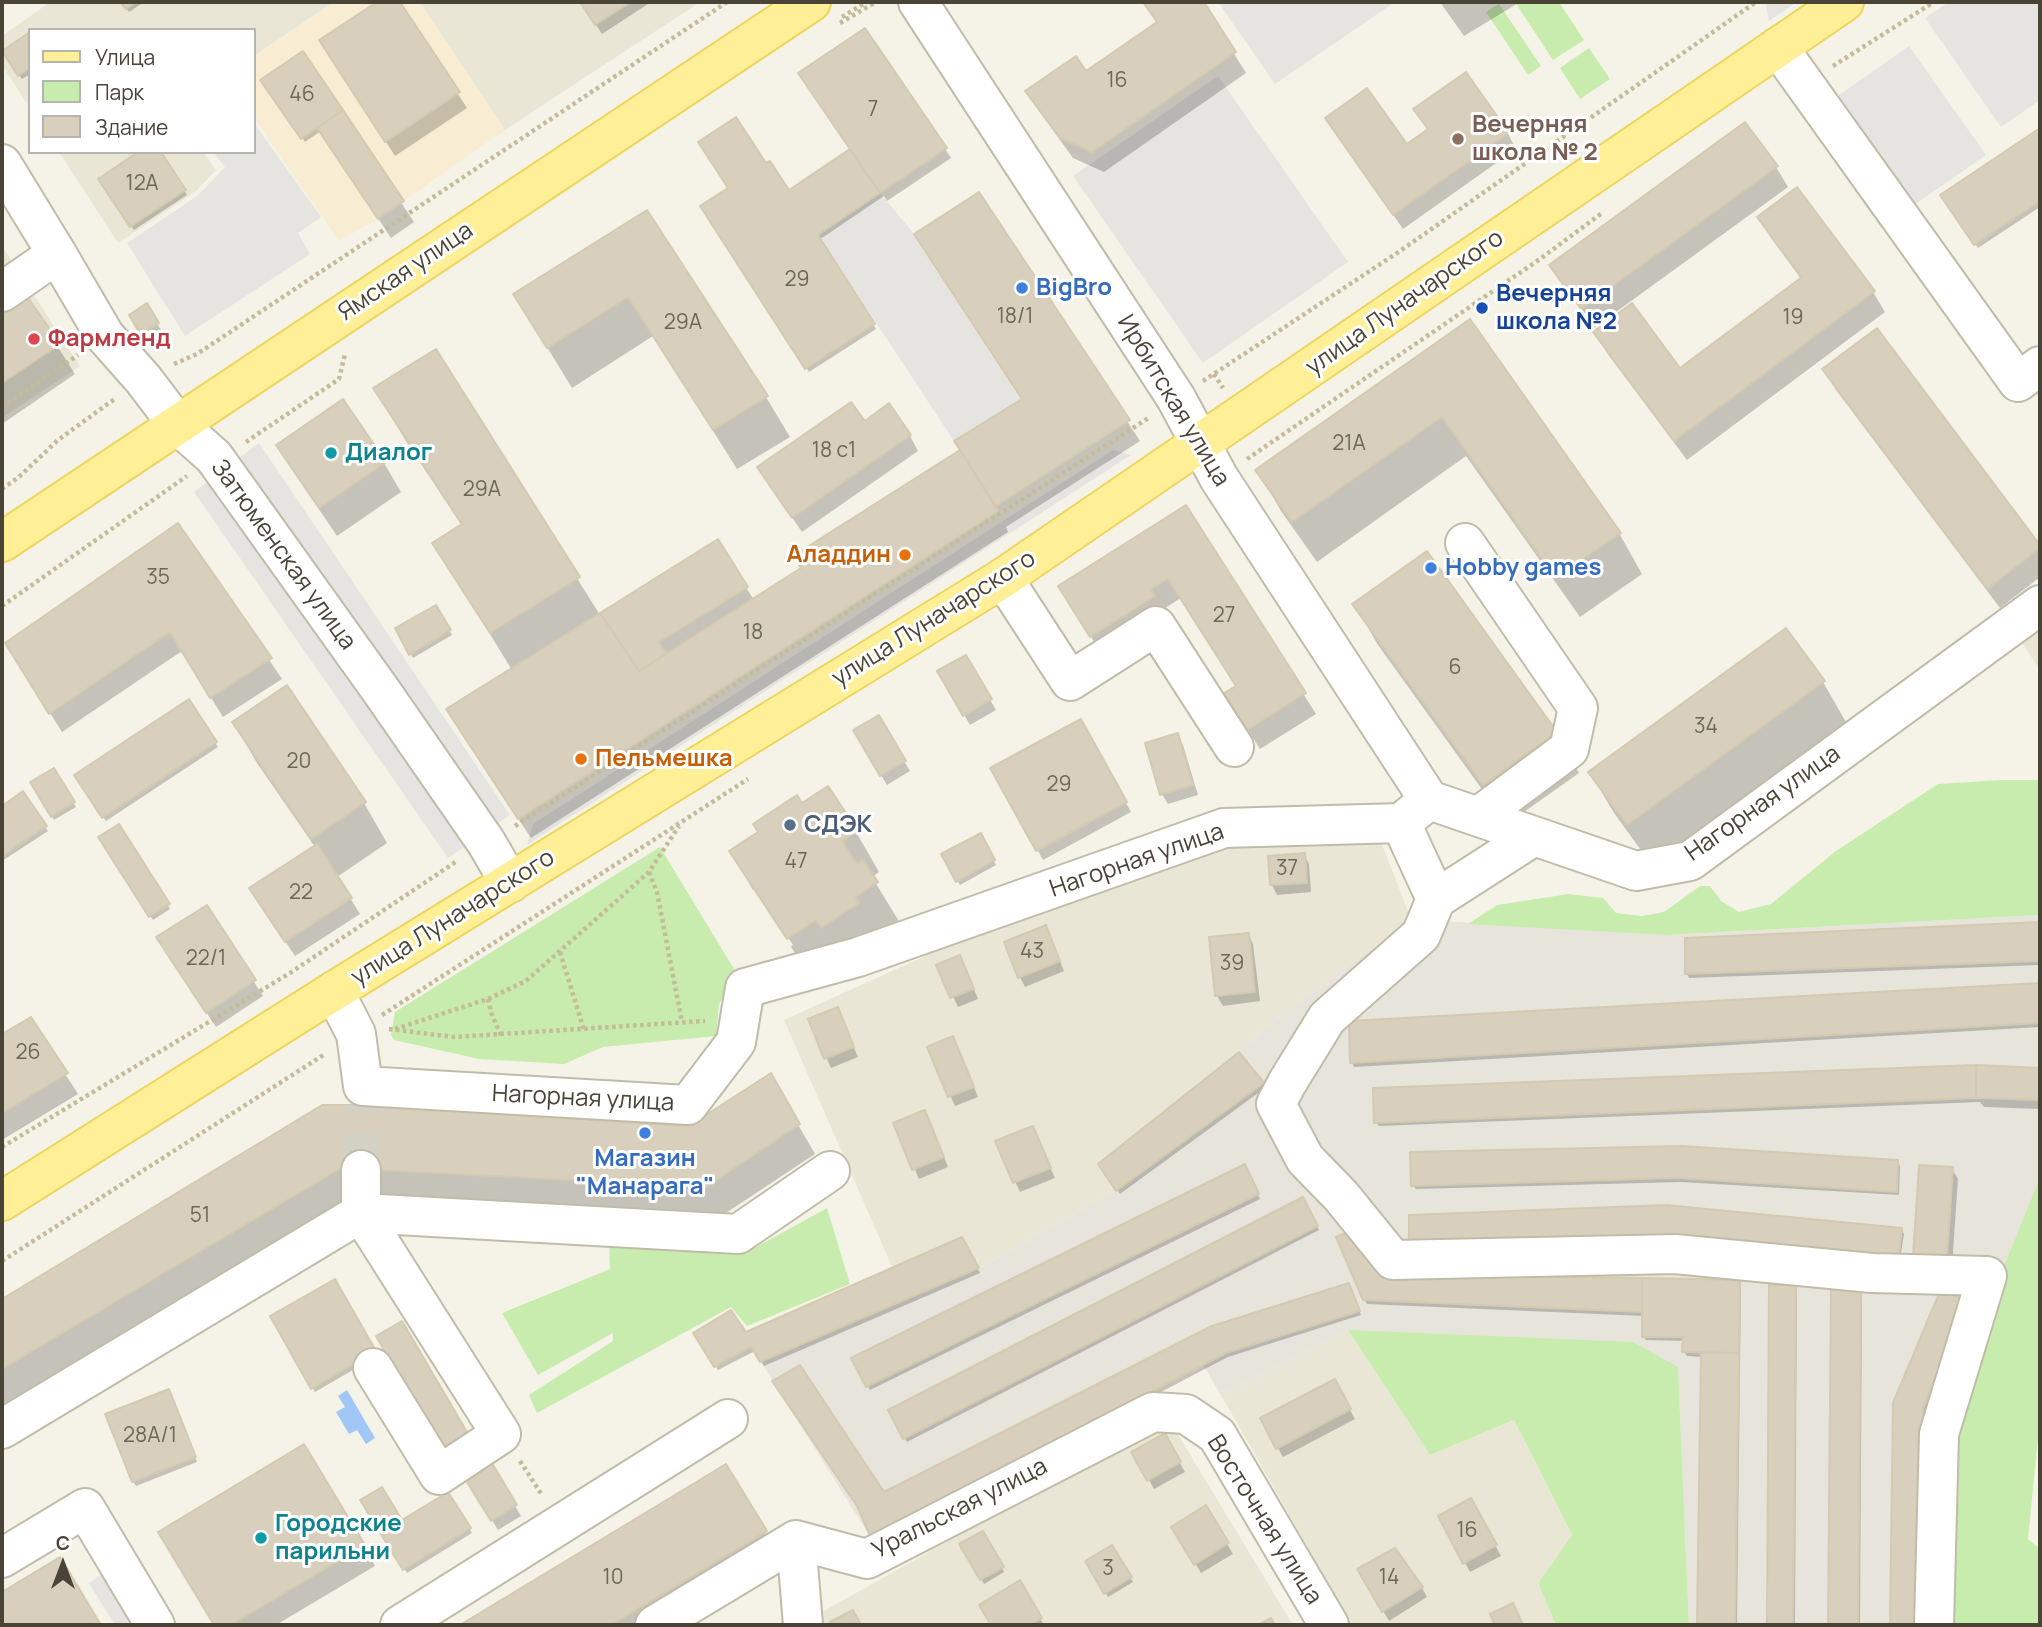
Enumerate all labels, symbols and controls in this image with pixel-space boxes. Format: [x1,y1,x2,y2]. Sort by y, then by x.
legend [28,28,256,154]
text: Улица [95,43,155,71]
house number: 16 [1106,68,1128,94]
text: Парк [95,78,144,106]
house number: 46 [289,82,315,108]
house number: 7 [868,97,878,123]
place label: Вечерняя школа № 2 [1472,111,1598,167]
text: Здание [95,113,168,141]
marker: Вечерняя школа № 2 [1450,131,1466,147]
house number: 12А [125,171,159,197]
street label: Ямская улица [333,216,479,328]
street label: улица Луначарского [1301,224,1509,382]
house number: 29 [784,267,810,293]
place label: BigBro [1036,274,1112,302]
marker: BigBro [1014,280,1030,296]
place label: Вечерняя школа №2 [1496,280,1617,336]
marker: Вечерняя школа №2 [1474,300,1490,316]
house number: 18/1 [997,304,1033,330]
house number: 19 [1782,305,1804,331]
house number: 29А [664,310,702,336]
street label: Ирбитская улица [1111,310,1235,492]
place label: Фармленд [48,325,171,353]
marker: Фармленд [26,331,42,347]
house number: 21А [1332,431,1366,457]
house number: 18 c1 [812,438,856,464]
place label: Диалог [345,439,432,467]
marker: Диалог [323,445,339,461]
street label: Затюменская улица [204,454,362,656]
house number: 29А [463,477,501,503]
place label: Аладдин [787,541,891,569]
street label: улица Луначарского [827,545,1041,693]
marker: Аладдин [897,547,913,563]
place label: Hobby games [1445,554,1601,582]
marker: Hobby games [1423,560,1439,576]
house number: 35 [146,565,170,591]
house number: 27 [1213,603,1235,629]
house number: 18 [743,620,763,646]
house number: 6 [1448,655,1462,681]
house number: 34 [1694,714,1718,740]
street label: Нагорная улица [1680,740,1846,868]
place label: Пельмешка [595,745,733,773]
house number: 20 [287,749,311,775]
marker: Пельмешка [573,751,589,767]
house number: 29 [1046,772,1072,798]
place label: СДЭК [804,811,872,839]
marker: СДЭК [782,817,798,833]
street label: Нагорная улица [1046,818,1228,904]
street label: улица Луначарского [346,844,560,992]
house number: 47 [785,849,807,875]
house number: 37 [1276,856,1298,882]
house number: 22 [289,880,313,906]
house number: 43 [1020,939,1044,965]
house number: 22/1 [186,946,226,972]
house number: 39 [1220,951,1244,977]
house number: 26 [15,1040,41,1066]
street label: Нагорная улица [491,1080,675,1118]
marker: Магазин "Манарага" [637,1125,653,1141]
place label: Магазин "Манарага" [576,1145,714,1201]
house number: 51 [190,1203,210,1229]
house number: 28А/1 [123,1423,177,1449]
street label: Восточная улица [1200,1430,1328,1610]
street label: Уральская улица [868,1452,1052,1566]
place label: Городские парильни [275,1510,402,1566]
house number: 16 [1456,1518,1478,1544]
north arrow [28,1529,98,1599]
text: С [56,1530,70,1556]
marker: Городские парильни [253,1530,269,1546]
house number: 3 [1102,1556,1114,1582]
house number: 10 [603,1565,623,1591]
house number: 14 [1379,1565,1399,1591]

